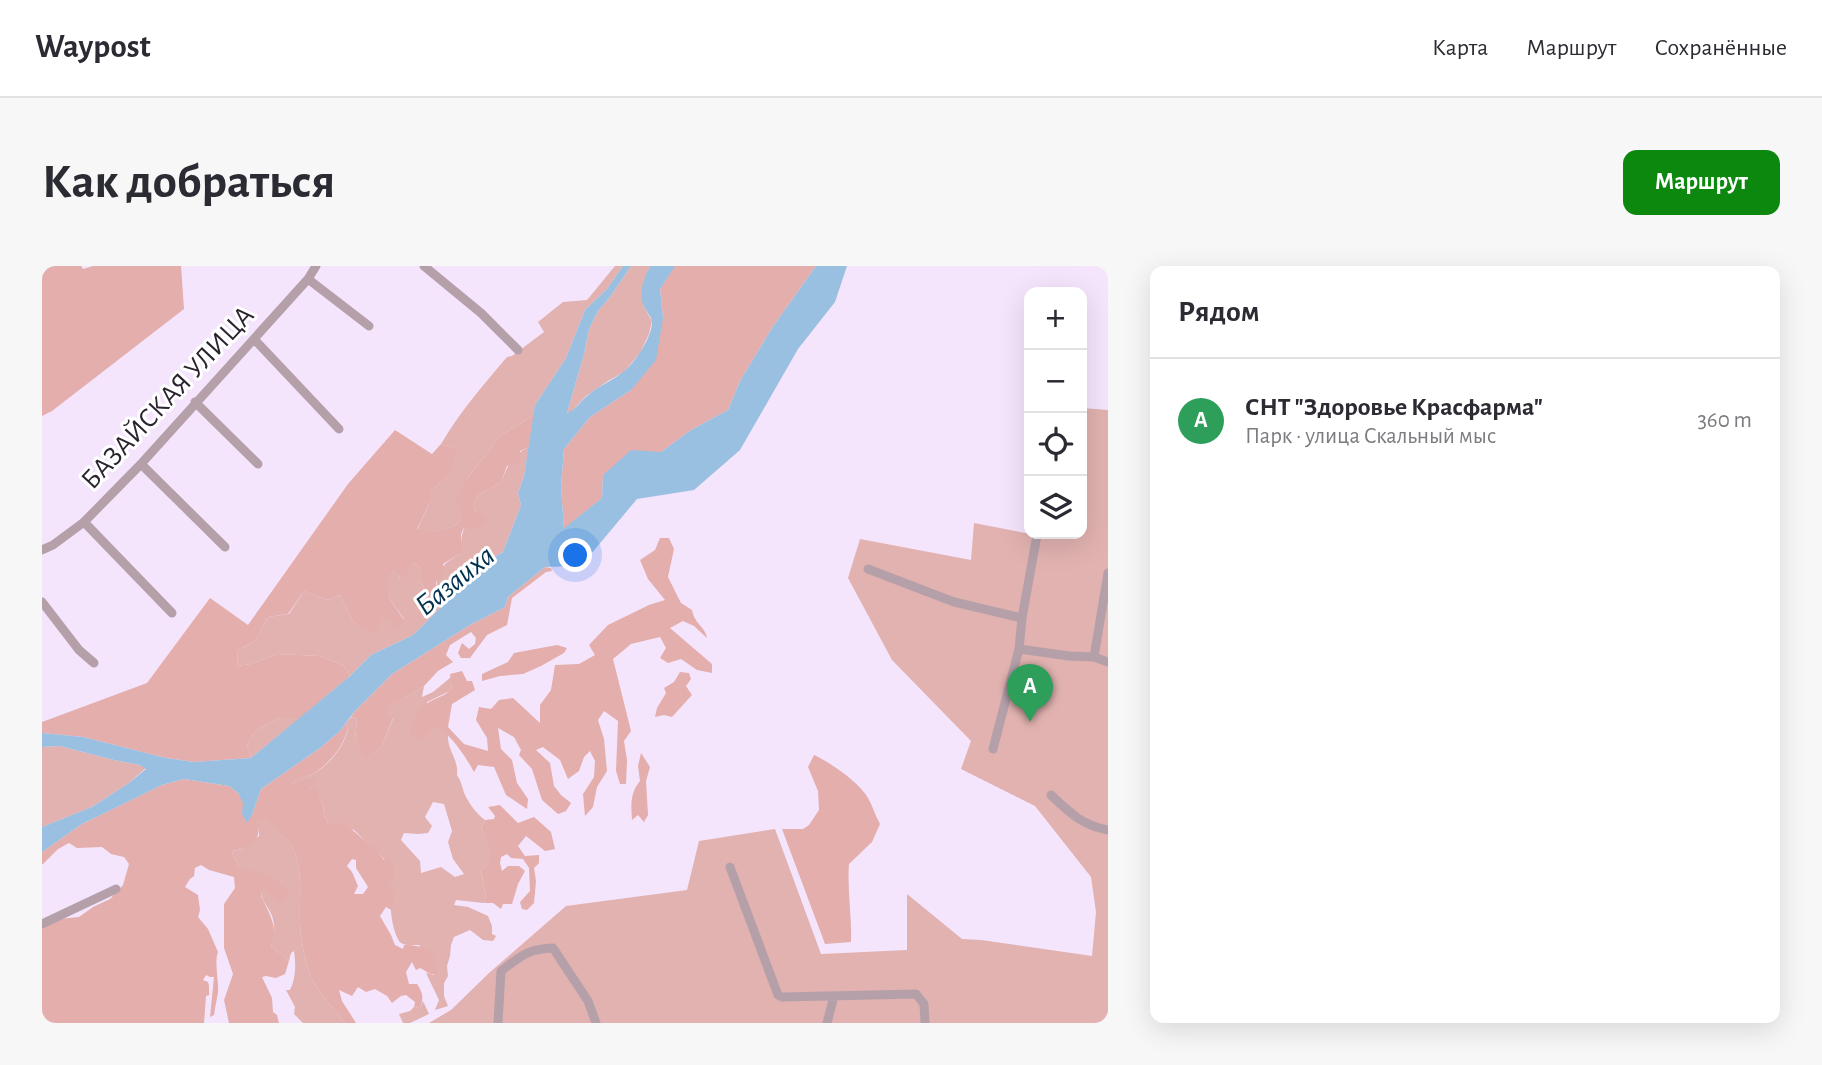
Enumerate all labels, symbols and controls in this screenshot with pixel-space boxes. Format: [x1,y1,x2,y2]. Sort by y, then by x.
text: Waypost [35,31,151,64]
text: Карта [1432,36,1488,60]
text: Маршрут [1526,36,1616,60]
text: Сохранённые [1654,36,1787,60]
button: Маршрут [1623,150,1780,215]
text: Как добраться [42,158,335,207]
map controls [1024,287,1087,539]
button: + [1024,287,1087,350]
text: Рядом [1178,297,1260,327]
street label: БАЗАЙСКАЯ УЛИЦА [76,301,260,495]
button: − [1024,350,1087,413]
text: СНТ "Здоровье Красфарма" [1245,394,1543,420]
text: A [1194,409,1208,432]
text: 360 m [1697,409,1752,432]
button: locate [1024,413,1087,476]
text: Парк · улица Скальный мыс [1245,425,1496,448]
button: layers [1024,476,1087,539]
your location [558,538,592,572]
water label: Базаиха [410,540,500,622]
pin: A [1007,664,1053,722]

